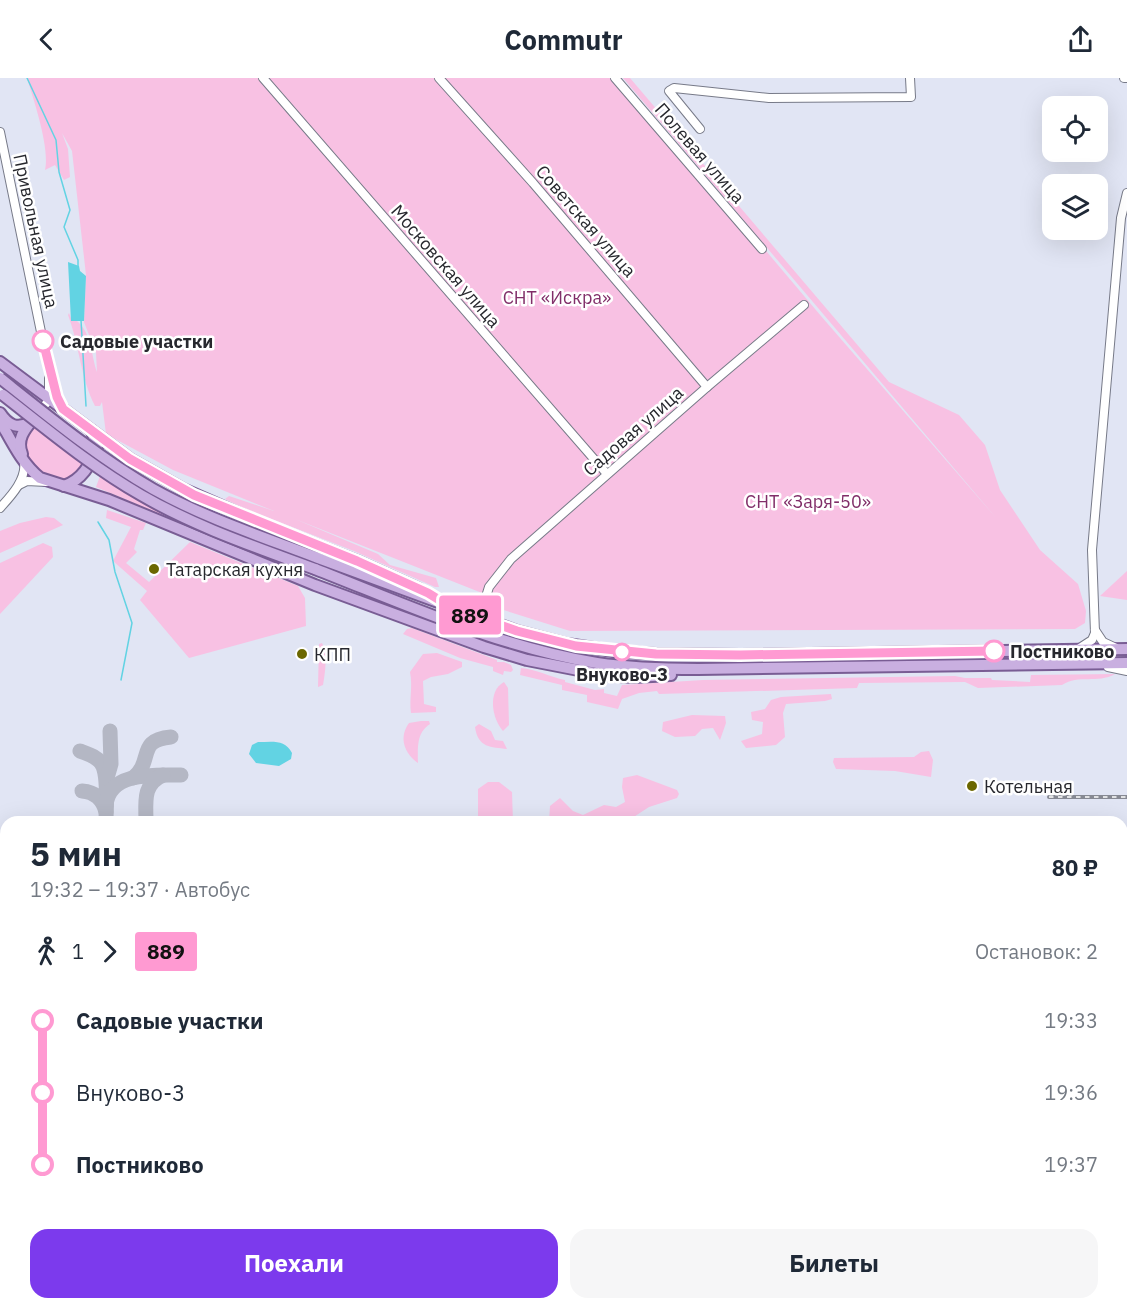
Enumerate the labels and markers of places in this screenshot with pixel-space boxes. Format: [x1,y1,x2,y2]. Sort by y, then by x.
marker: Садовые участки [32,330,54,352]
place label: Садовые участки [60,330,213,353]
place label: Татарская кухня [166,558,303,581]
marker: Татарская кухня [147,562,161,576]
marker: Постниково [983,640,1005,662]
place label: Постниково [1010,640,1114,663]
place label: КПП [314,643,351,666]
marker: Внуково-3 [613,643,631,661]
marker: КПП [295,647,309,661]
place label: Внуково-3 [576,663,668,686]
place label: Котельная [984,775,1073,798]
marker: Котельная [965,779,979,793]

